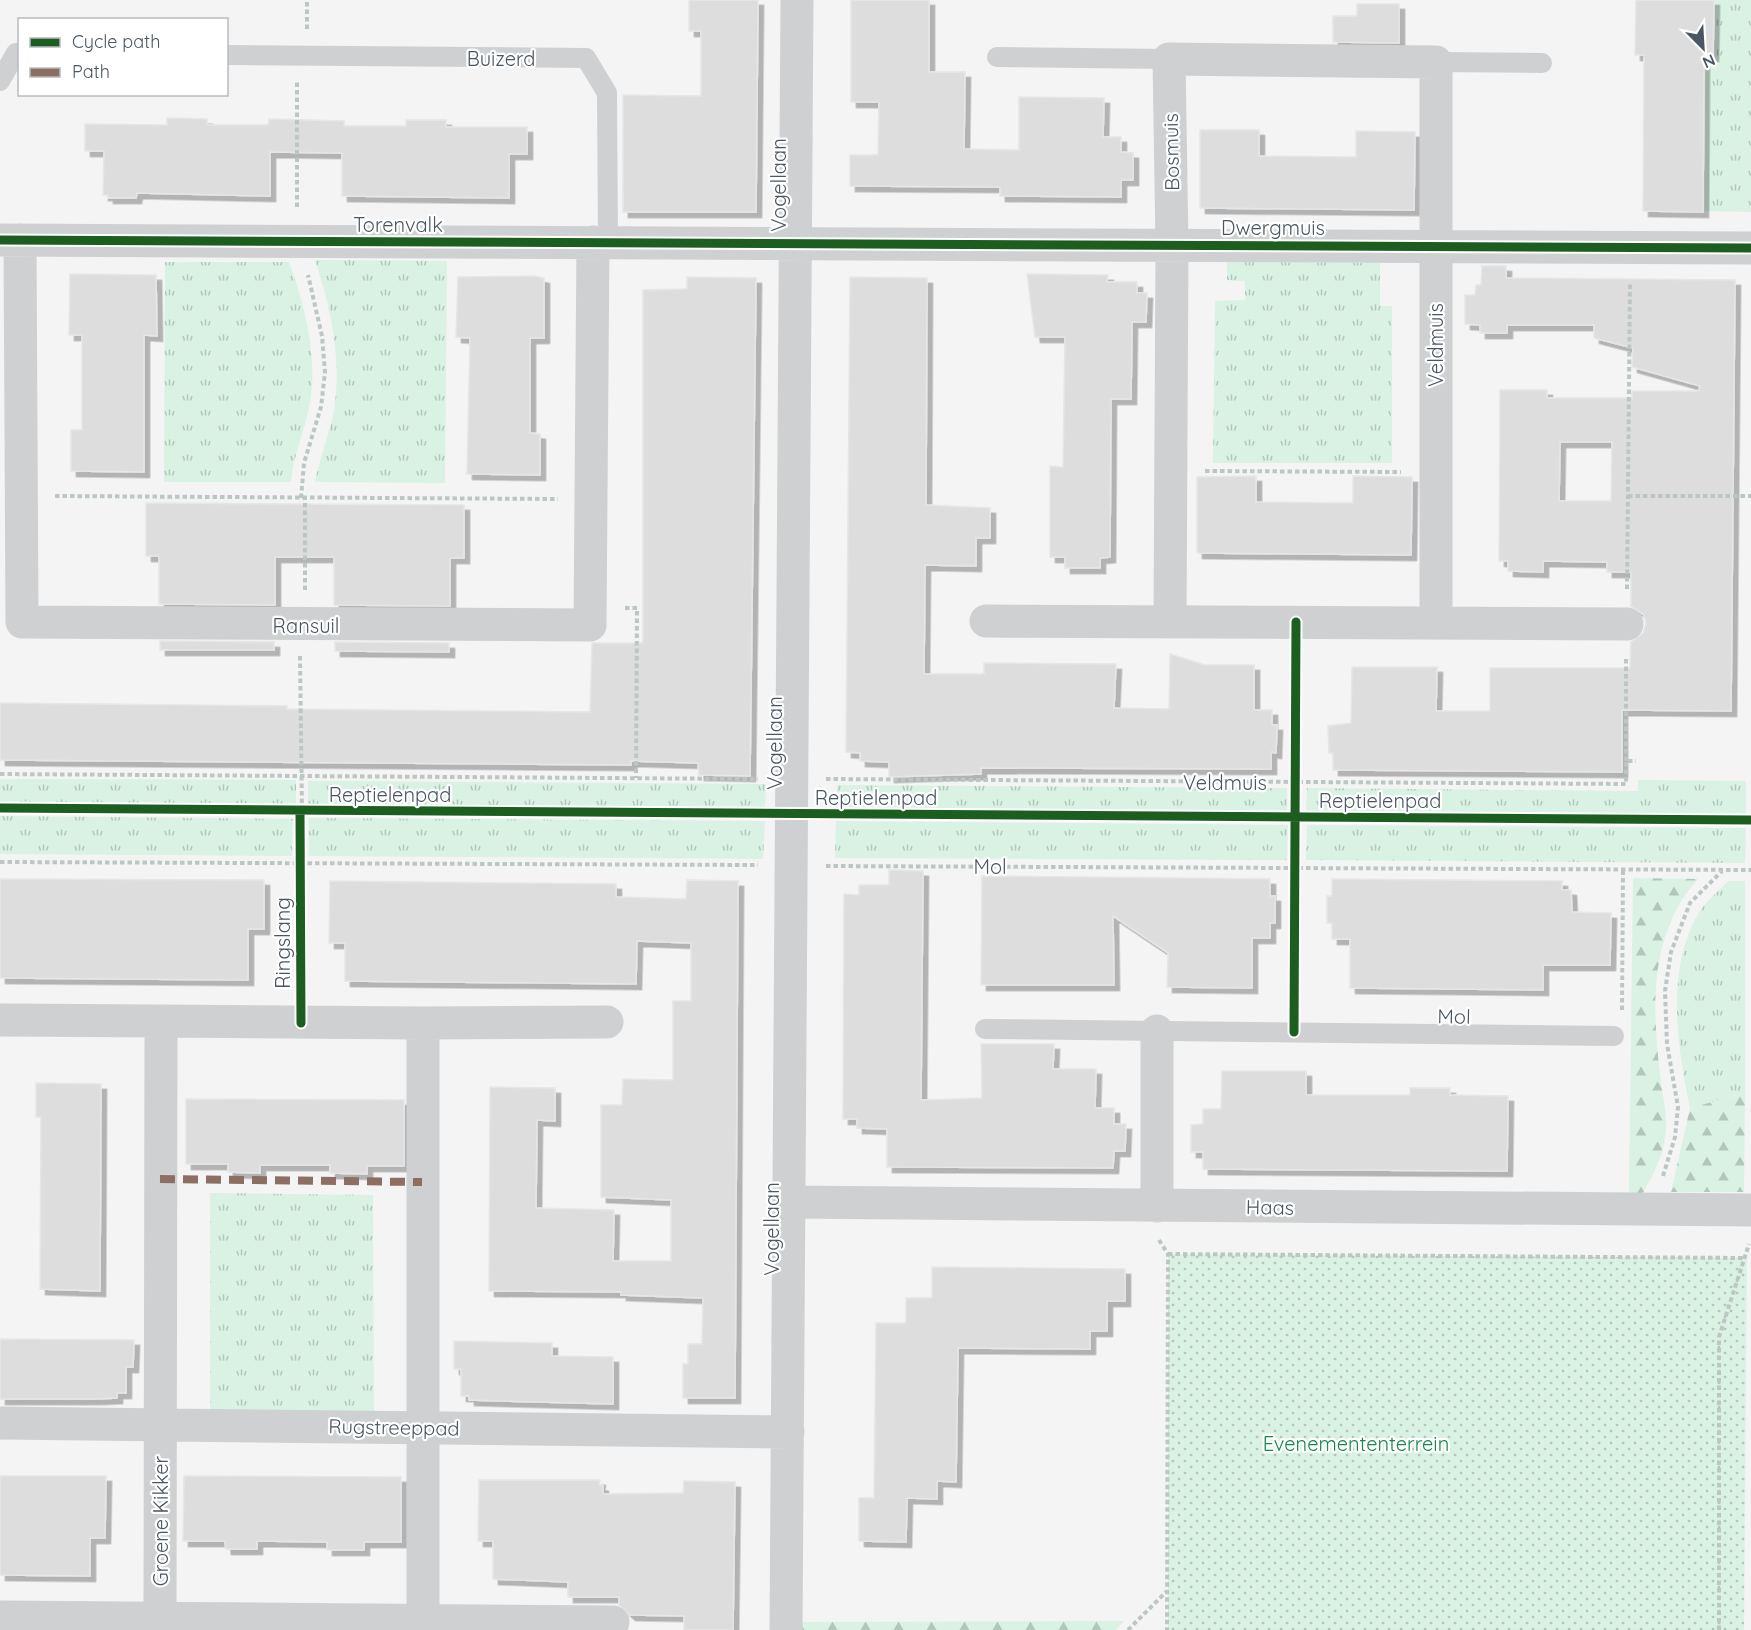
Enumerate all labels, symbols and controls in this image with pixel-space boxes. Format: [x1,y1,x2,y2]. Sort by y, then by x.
legend [18,18,228,96]
north arrow [1673,18,1733,78]
text: Cycle path [72,30,160,53]
street label: Buizerd [467,46,535,71]
text: N [1700,50,1719,73]
text: Path [72,60,110,83]
street label: Bosmuis [1158,113,1184,191]
street label: Vogellaan [766,138,791,232]
street label: Torenvalk [353,212,443,237]
street label: Dwergmuis [1221,215,1325,240]
street label: Veldmuis [1423,303,1448,387]
street label: Ransuil [273,613,339,638]
street label: Vogellaan [762,696,787,790]
street label: Veldmuis [1183,770,1267,795]
street label: Reptielenpad [329,782,451,807]
street label: Reptielenpad [815,785,937,810]
street label: Reptielenpad [1319,788,1441,813]
street label: Mol [973,854,1007,879]
street label: Ringslang [270,897,295,989]
street label: Mol [1437,1003,1471,1029]
street label: Vogellaan [759,1182,784,1276]
street label: Haas [1246,1194,1294,1220]
street label: Rugstreeppad [328,1413,460,1441]
park label: Evenemententerrein [1263,1431,1449,1456]
street label: Groene Kikker [148,1455,173,1586]

